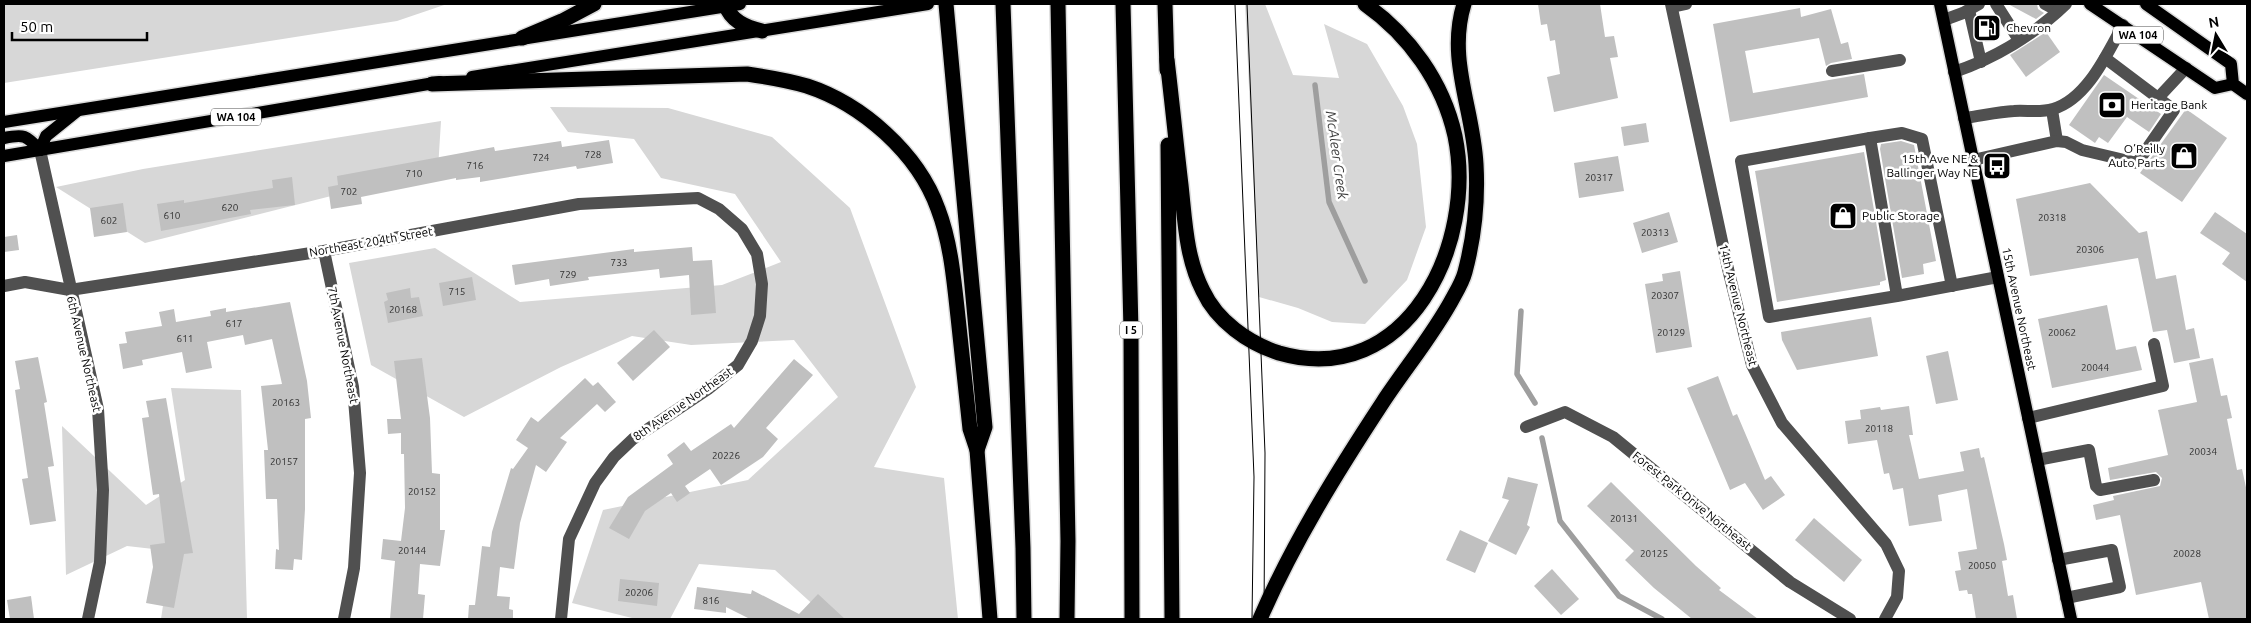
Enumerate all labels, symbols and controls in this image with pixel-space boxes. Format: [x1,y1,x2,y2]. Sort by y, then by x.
scale bar [12,10,148,42]
north arrow [2191,10,2241,60]
fuel station icon: Chevron [1972,13,2002,43]
text: N [2207,13,2220,31]
text: 50 m [20,18,53,35]
place label: Chevron [2006,21,2051,34]
road number: WA 104 [2113,26,2163,44]
bank icon: Heritage Bank [2097,90,2127,120]
place label: Heritage Bank [2131,98,2207,111]
road number: WA 104 [211,108,261,125]
water label: McAleer Creek [1323,110,1351,201]
shop icon: O’Reilly Auto Parts [2169,141,2199,171]
place label: O’Reilly Auto Parts [2108,142,2165,169]
house number: 728 [585,149,602,160]
bus stop icon: 15th Ave NE & Ballinger Way NE [1982,151,2012,181]
house number: 724 [533,152,550,163]
place label: 15th Ave NE & Ballinger Way NE [1886,152,1978,179]
house number: 716 [467,160,484,171]
house number: 710 [406,168,423,179]
house number: 20317 [1585,172,1613,183]
house number: 702 [341,186,357,197]
shop icon: Public Storage [1828,201,1858,231]
house number: 620 [222,202,239,213]
place label: Public Storage [1862,209,1940,222]
house number: 610 [164,210,181,221]
house number: 20318 [2038,212,2066,223]
house number: 602 [101,215,117,226]
street label: Northeast 204th Street [308,224,434,259]
house number: 20313 [1641,227,1669,238]
street label: 14th Avenue Northeast [1717,242,1760,368]
house number: 20306 [2076,244,2104,255]
street label: 15th Avenue Northeast [2000,246,2039,372]
house number: 733 [611,257,627,268]
house number: 729 [560,269,576,280]
street label: 7th Avenue Northeast [326,285,361,405]
house number: 715 [449,286,465,297]
house number: 20307 [1651,290,1679,301]
street label: 6th Avenue Northeast [65,295,104,413]
house number: 20168 [389,304,417,315]
house number: 617 [226,318,242,329]
road number: I 5 [1120,322,1142,338]
house number: 20129 [1657,327,1685,338]
house number: 20062 [2048,327,2076,338]
house number: 611 [177,333,193,344]
house number: 20044 [2081,362,2109,373]
street label: 8th Avenue Northeast [630,364,735,443]
house number: 20163 [272,397,300,408]
house number: 20118 [1865,423,1893,434]
house number: 20034 [2189,446,2217,457]
street label: Forest Park Drive Northeast [1630,449,1755,553]
house number: 20226 [712,450,740,461]
house number: 20157 [270,456,298,467]
house number: 20152 [408,486,436,497]
house number: 20131 [1610,513,1638,524]
house number: 20144 [398,545,426,556]
house number: 20125 [1640,548,1668,559]
house number: 20028 [2173,548,2201,559]
house number: 20050 [1968,560,1996,571]
house number: 20206 [625,587,653,598]
house number: 816 [703,595,720,606]

